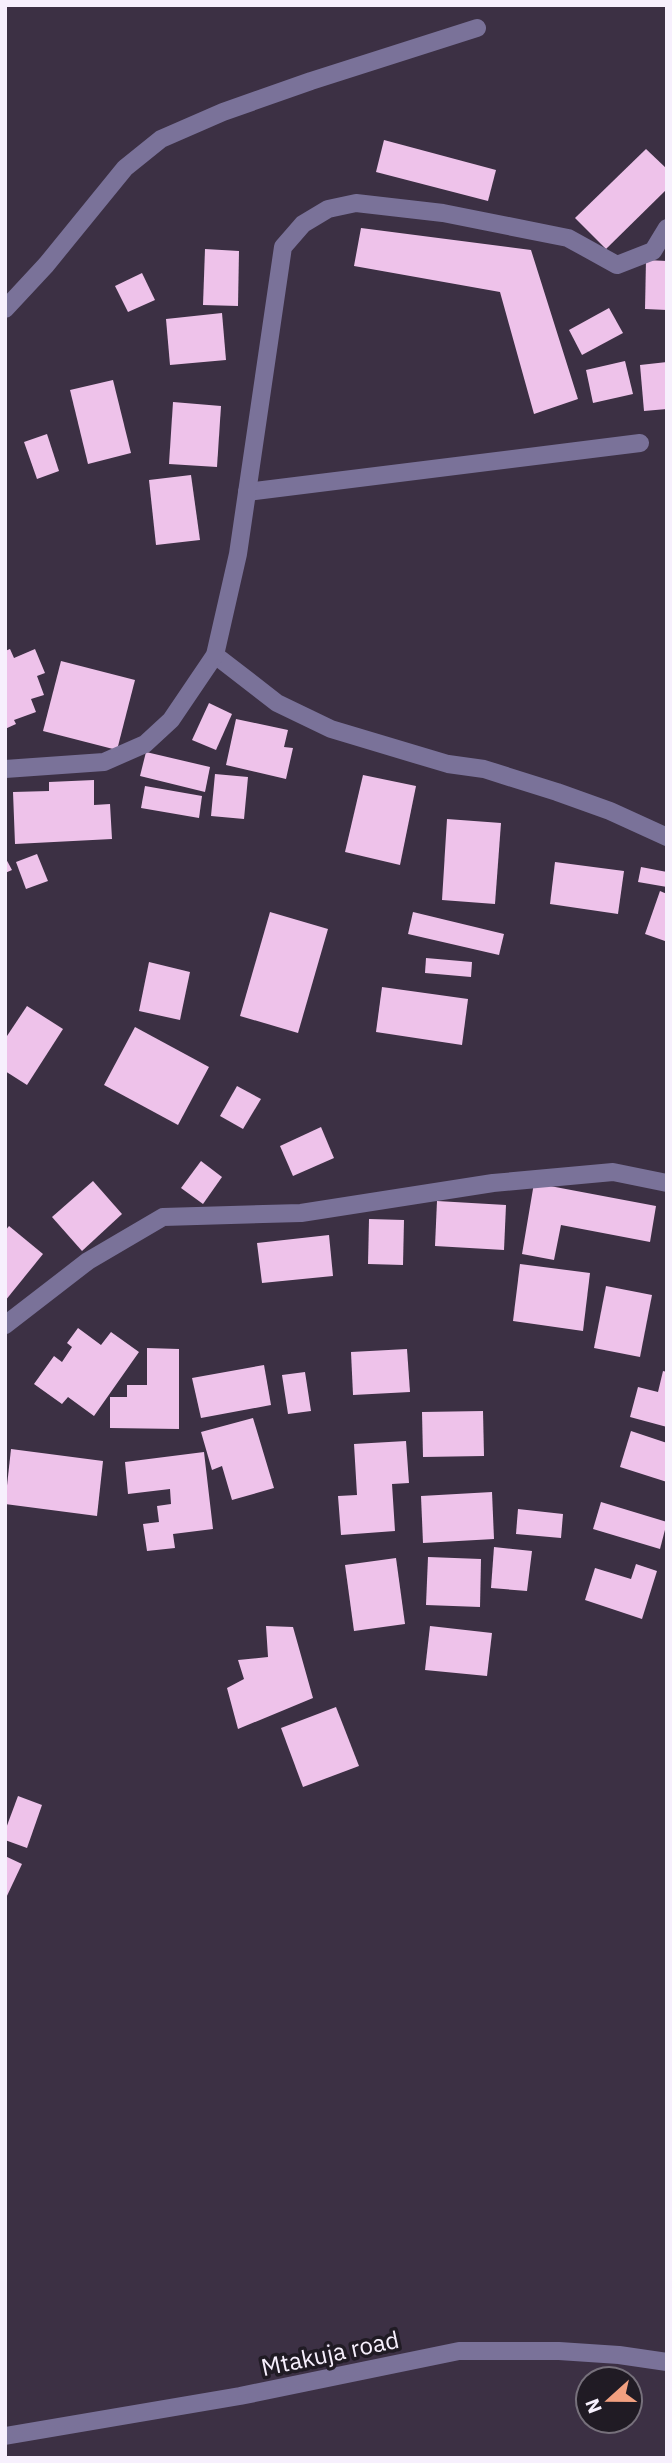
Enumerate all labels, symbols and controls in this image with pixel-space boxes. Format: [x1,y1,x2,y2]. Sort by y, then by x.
street label: Mtakuja road [258,2323,402,2383]
north arrow [574,2365,644,2435]
text: N [579,2395,607,2417]

